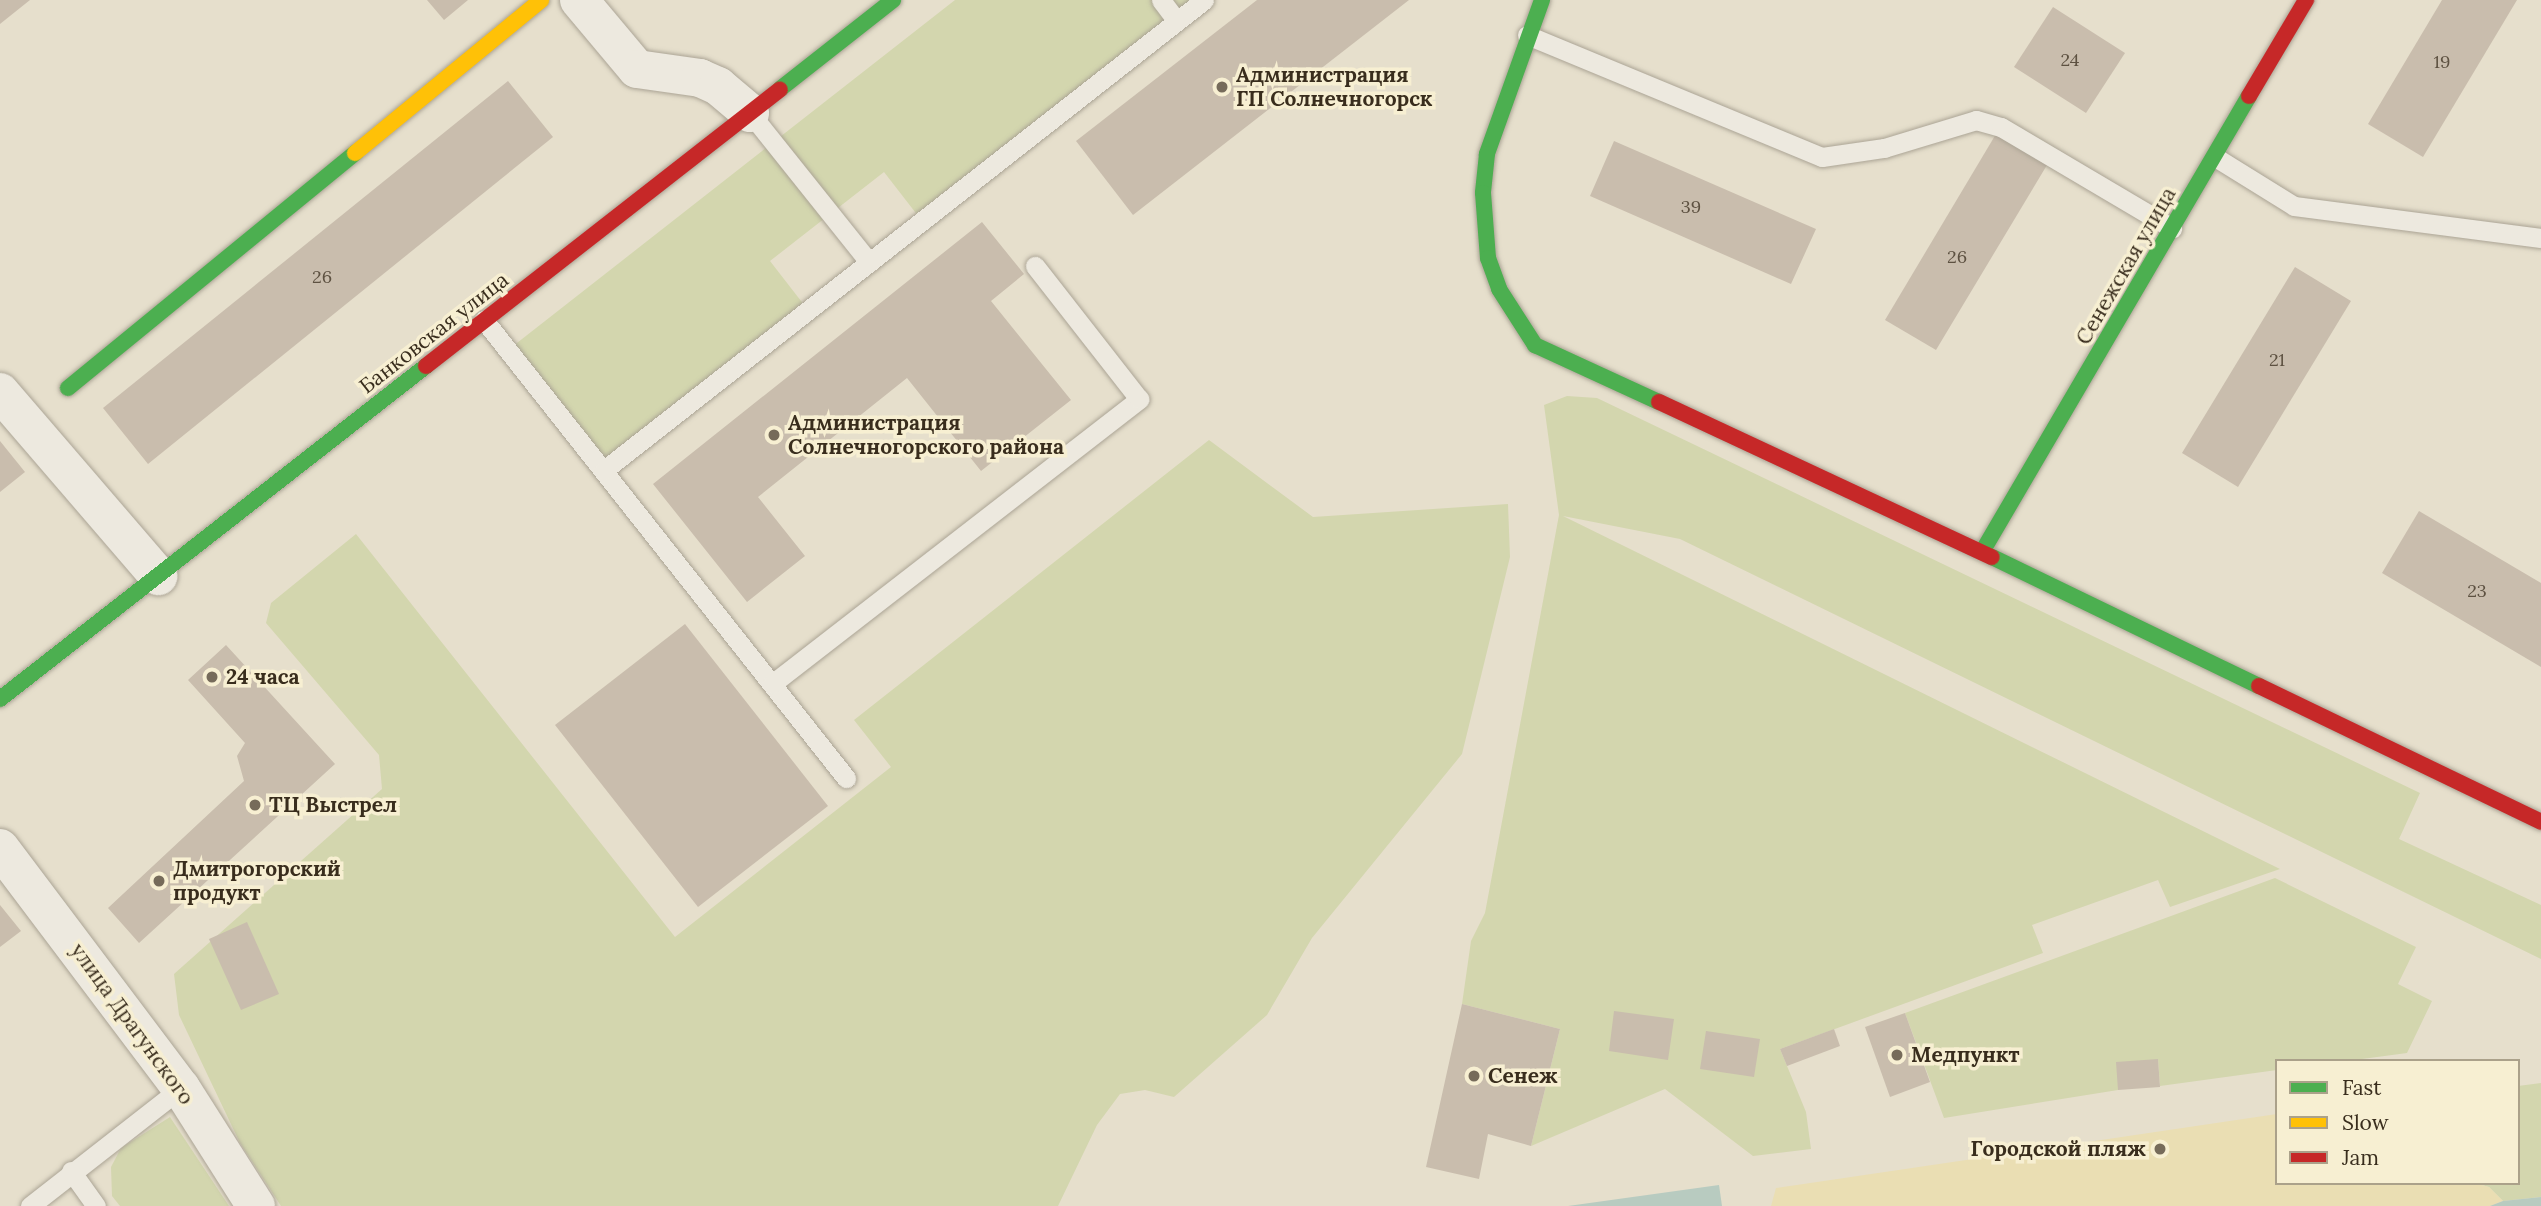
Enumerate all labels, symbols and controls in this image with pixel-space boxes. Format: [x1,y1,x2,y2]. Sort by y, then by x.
house number: 24 [2060,49,2080,71]
house number: 19 [2434,51,2450,73]
place label: Администрация ГП Солнечногорск [1236,62,1433,112]
marker: Администрация ГП Солнечногорск [1214,79,1230,95]
street label: Сенежская улица [2071,183,2181,349]
house number: 39 [1681,196,1701,218]
house number: 26 [1947,246,1967,268]
house number: 26 [312,266,332,288]
street label: Банковская улица [355,267,513,399]
house number: 21 [2269,349,2285,371]
place label: Администрация Солнечногорского района [788,410,1064,460]
marker: Администрация Солнечногорского района [766,427,782,443]
house number: 23 [2467,580,2487,602]
place label: 24 часа [226,664,300,690]
marker: 24 часа [204,669,220,685]
place label: ТЦ Выстрел [269,792,397,818]
marker: ТЦ Выстрел [247,797,263,813]
place label: Дмитрогорский продукт [173,856,341,906]
marker: Дмитрогорский продукт [151,873,167,889]
street label: улица Драгунского [65,938,199,1110]
place label: Медпункт [1911,1042,2019,1068]
marker: Медпункт [1889,1047,1905,1063]
legend [2275,1059,2520,1185]
place label: Сенеж [1488,1063,1558,1089]
marker: Сенеж [1466,1068,1482,1084]
text: Fast [2342,1074,2381,1101]
text: Slow [2342,1109,2389,1136]
place label: Городской пляж [1970,1136,2146,1162]
marker: Городской пляж [2152,1141,2168,1157]
text: Jam [2342,1144,2379,1171]

